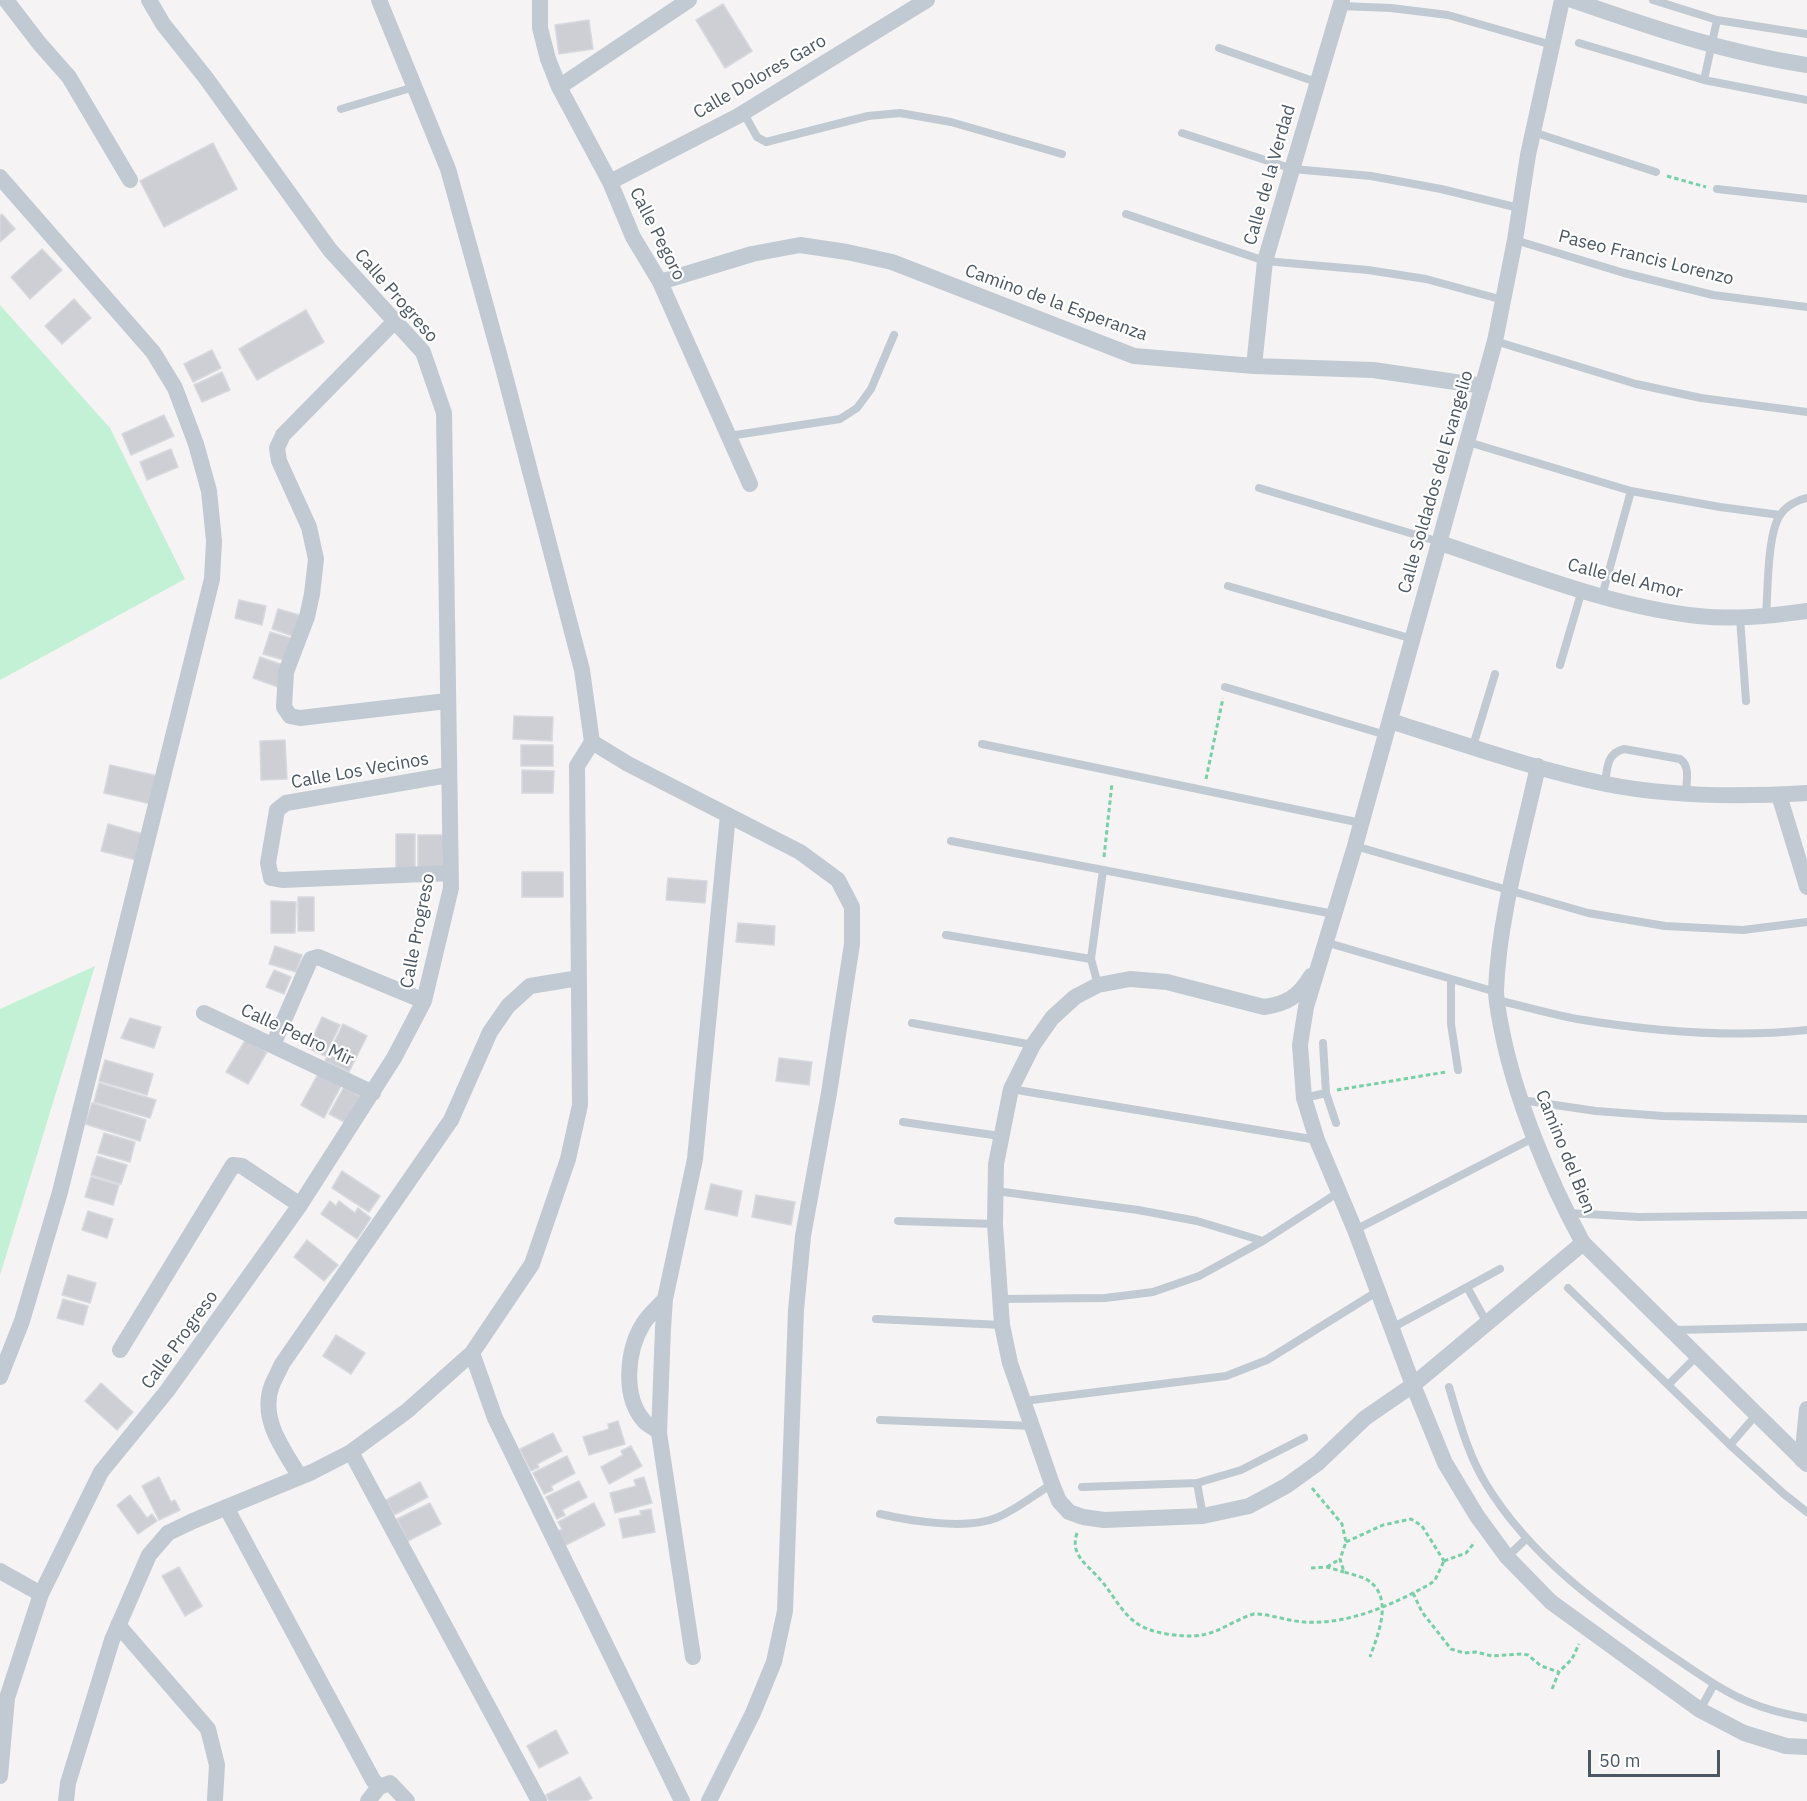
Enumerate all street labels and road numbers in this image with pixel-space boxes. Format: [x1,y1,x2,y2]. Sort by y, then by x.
street label: Calle Dolores Garo [690,30,830,124]
street label: Calle de la Verdad [1240,102,1300,248]
street label: Calle Pegoro [624,184,690,284]
street label: Paseo Francis Lorenzo [1556,226,1736,290]
street label: Calle Progreso [350,245,442,347]
street label: Camino de la Esperanza [962,260,1150,346]
street label: Calle Soldados del Evangelio [1394,368,1478,596]
street label: Calle del Amor [1565,554,1685,604]
street label: Calle Los Vecinos [289,748,431,794]
street label: Calle Progreso [396,872,440,990]
street label: Calle Pedro Mir [237,999,357,1071]
street label: Camino del Bien [1530,1087,1600,1217]
street label: Calle Progreso [137,1286,223,1394]

